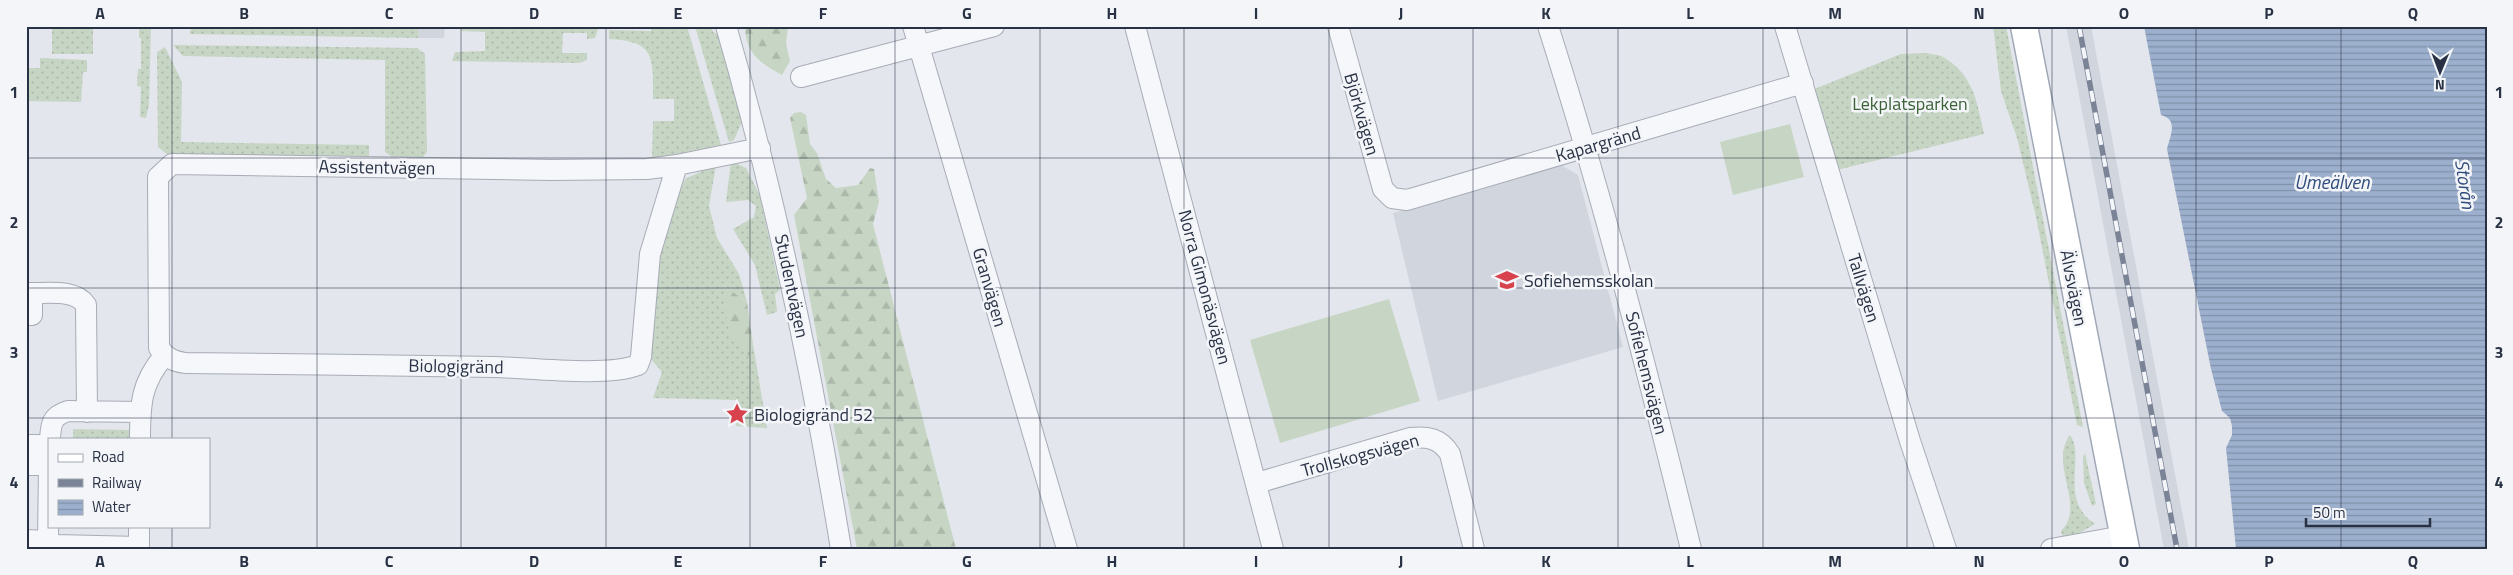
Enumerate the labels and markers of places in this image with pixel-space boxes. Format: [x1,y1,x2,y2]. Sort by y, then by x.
school or university icon: Sofiehemsskolan [1494,267,1520,293]
place label: Sofiehemsskolan [1524,267,1654,294]
place icon: Biologigränd 52 [724,401,750,427]
place label: Biologigränd 52 [754,401,873,428]

